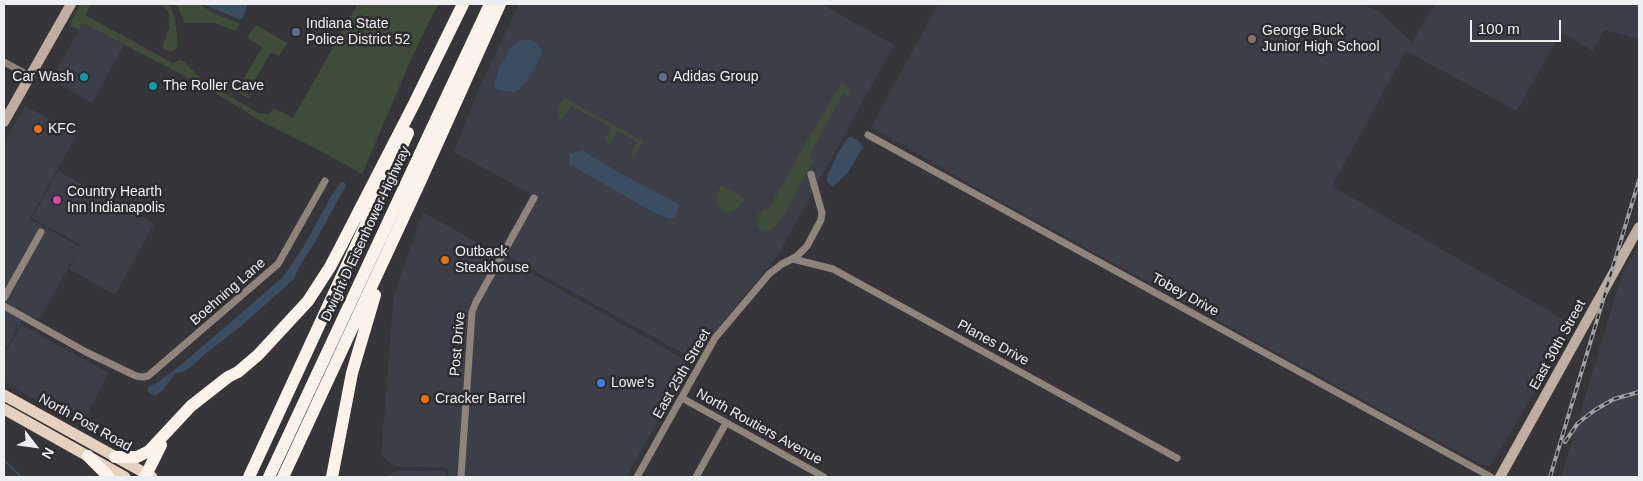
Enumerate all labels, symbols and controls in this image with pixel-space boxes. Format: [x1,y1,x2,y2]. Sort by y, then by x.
scale bar [1473,10,1564,42]
place label: Indiana State Police District 52 [306,16,410,48]
text: 100 m [1478,20,1520,37]
place label: George Buck Junior High School [1262,23,1380,56]
marker: Indiana State Police District 52 [290,26,302,38]
marker: George Buck Junior High School [1246,33,1258,45]
place label: Car Wash [12,69,74,85]
place label: Adidas Group [673,69,759,85]
marker: Car Wash [78,71,90,83]
marker: Adidas Group [657,71,669,83]
place label: The Roller Cave [163,78,264,94]
marker: The Roller Cave [147,80,159,92]
place label: KFC [48,121,76,137]
marker: KFC [32,123,44,135]
street label: Dwight D Eisenhower Highway [318,144,414,324]
place label: Country Hearth Inn Indianapolis [67,184,165,216]
marker: Country Hearth Inn Indianapolis [51,194,63,206]
place label: Outback Steakhouse [455,244,529,276]
marker: Outback Steakhouse [439,254,451,266]
street label: Boehning Lane [187,255,269,329]
street label: Tobey Drive [1149,270,1221,320]
street label: East 30th Street [1526,297,1590,393]
street label: Post Drive [447,311,469,377]
street label: Planes Drive [954,316,1032,370]
street label: East 25th Street [650,326,714,422]
place label: Lowe's [611,375,654,391]
marker: Lowe's [595,377,607,389]
street label: North Routiers Avenue [693,385,825,469]
street label: North Post Road [36,391,134,455]
place label: Cracker Barrel [435,391,525,407]
marker: Cracker Barrel [419,393,431,405]
north arrow [10,421,60,471]

